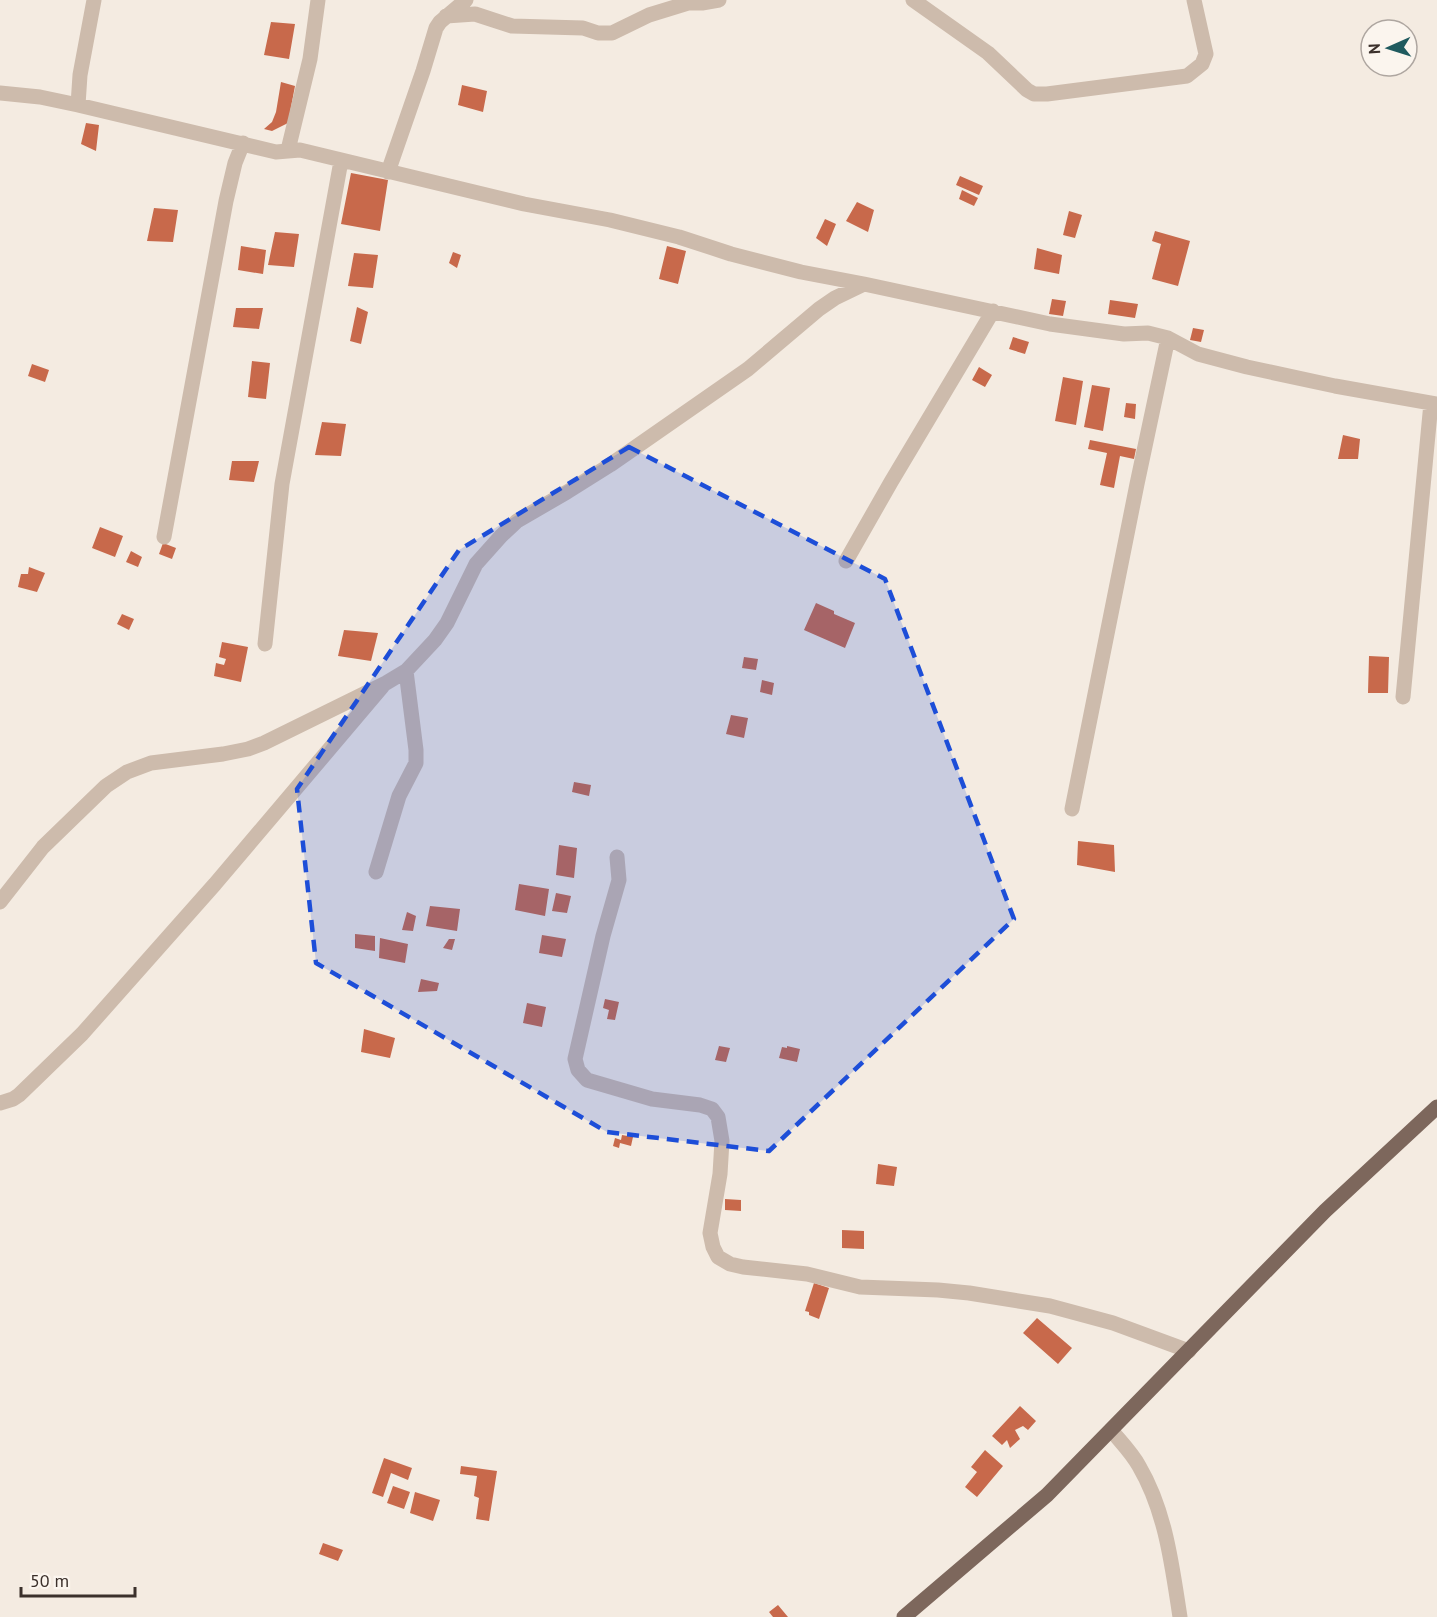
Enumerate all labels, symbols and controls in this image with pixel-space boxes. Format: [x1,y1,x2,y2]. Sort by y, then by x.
north arrow [1359,18,1419,78]
text: N [1364,43,1384,55]
scale bar [21,1560,135,1598]
text: 50 m [30,1569,69,1592]

